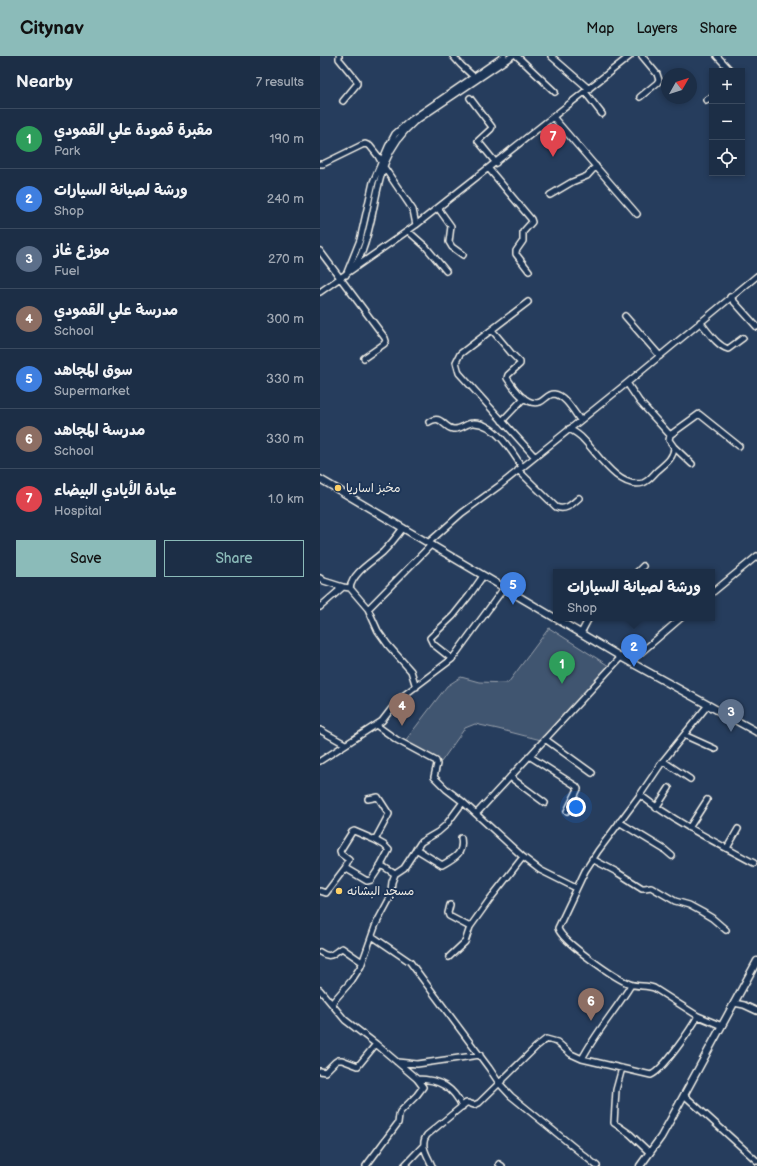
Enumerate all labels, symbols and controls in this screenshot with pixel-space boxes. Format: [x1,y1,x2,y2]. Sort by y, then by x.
text: Citynav [20,17,84,40]
text: Map [586,20,614,37]
text: Layers [636,20,678,37]
text: Share [700,20,737,37]
north arrow [661,68,697,104]
map controls [709,68,745,176]
button: + [709,68,745,104]
text: Nearby [16,72,73,92]
text: 7 results [256,74,304,90]
button: − [709,104,745,140]
text: مقبرة قمودة علي القمودي [54,121,213,140]
pin: 7 [540,124,566,157]
text: 1 [26,131,32,147]
text: 190 m [270,131,304,147]
button: locate [709,140,745,176]
text: Park [54,143,80,159]
text: ورشة لصيانة السيارات [54,181,188,200]
text: 2 [25,191,33,207]
text: 240 m [267,191,304,207]
text: Shop [54,203,84,219]
text: موزع غاز [54,241,110,260]
text: 3 [25,251,33,267]
text: 270 m [268,251,304,267]
text: Fuel [54,263,79,279]
text: مدرسة علي القمودي [54,301,178,320]
text: 4 [25,311,33,327]
text: 300 m [266,311,304,327]
text: School [54,323,94,339]
text: سوق المجاهد [54,361,133,380]
text: 5 [25,371,33,387]
text: 330 m [266,371,304,387]
text: Supermarket [54,383,130,399]
text: مدرسة المجاهد [54,421,145,440]
text: 6 [25,431,33,447]
text: 330 m [266,431,304,447]
text: School [54,443,94,459]
text: عيادة الأيادي البيضاء [54,481,177,500]
place label: مخبز اساريا [346,481,400,496]
marker: مخبز اساريا [333,483,343,493]
text: 7 [25,491,33,507]
text: 1.0 km [268,491,304,507]
text: Hospital [54,503,102,519]
button: Save [16,540,156,577]
button: Share [164,540,304,577]
popup [553,569,715,621]
pin: 5 [500,572,526,605]
text: ورشة لصيانة السيارات [567,578,701,597]
text: Shop [567,600,597,616]
pin: 2 [621,634,647,667]
pin: 1 [549,651,575,684]
pin: 4 [389,693,415,726]
pin: 3 [718,699,744,732]
your location [566,797,586,817]
place label: مسجد البشانه [347,884,414,899]
marker: مسجد البشانه [334,886,344,896]
pin: 6 [578,988,604,1021]

